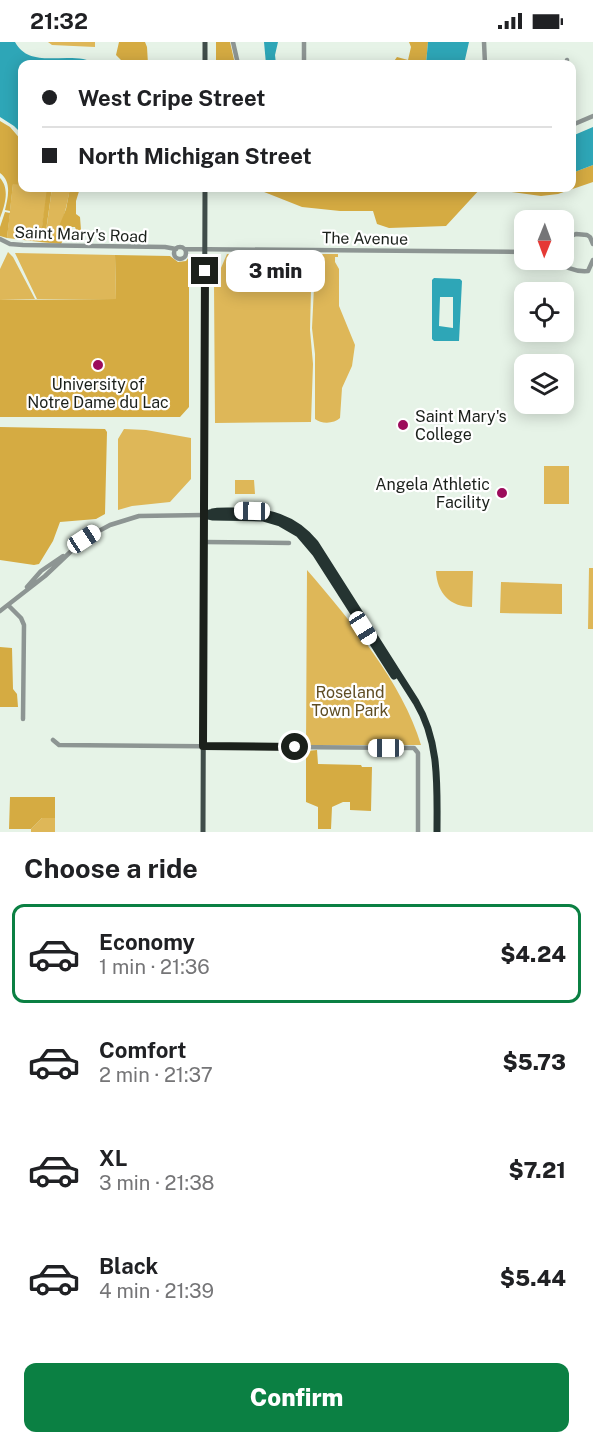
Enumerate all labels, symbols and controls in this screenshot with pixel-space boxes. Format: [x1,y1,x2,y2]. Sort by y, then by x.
text: 21:32 [30,8,88,34]
text: West Cripe Street [78,85,265,111]
text: North Michigan Street [78,143,312,169]
north arrow [514,210,574,270]
map controls [514,210,574,414]
street label: Saint Mary's Road [14,223,148,246]
street label: The Avenue [322,228,408,249]
callout: 3 min [226,250,325,292]
route end [191,257,218,284]
text: 3 min [249,259,302,283]
button: locate [514,282,574,342]
button: layers [514,354,574,414]
marker: University of Notre Dame du Lac [91,358,105,372]
place label: University of Notre Dame du Lac [27,375,169,412]
place label: Saint Mary's College [415,407,507,444]
marker: Saint Mary's College [396,418,410,432]
place label: Angela Athletic Facility [375,475,490,512]
marker: Angela Athletic Facility [495,486,509,500]
car [234,502,270,520]
car [64,522,104,556]
car [346,608,380,648]
park label: Roseland Town Park [311,683,389,720]
route start [281,733,308,760]
car [368,739,404,757]
text: Choose a ride [24,852,198,884]
icon: car [27,927,81,981]
text: Economy [99,929,195,955]
text: $4.24 [500,941,566,967]
text: 1 min · 21:36 [99,955,210,979]
icon: car [27,1035,81,1089]
text: Comfort [99,1037,186,1063]
text: $5.73 [502,1049,566,1075]
text: 2 min · 21:37 [99,1063,213,1087]
icon: car [27,1143,81,1197]
text: XL [99,1145,127,1171]
text: $7.21 [508,1157,566,1183]
text: 3 min · 21:38 [99,1171,215,1195]
icon: car [27,1251,81,1305]
text: Black [99,1253,158,1279]
text: $5.44 [500,1265,566,1291]
text: 4 min · 21:39 [99,1279,214,1303]
button: Confirm [24,1363,569,1432]

